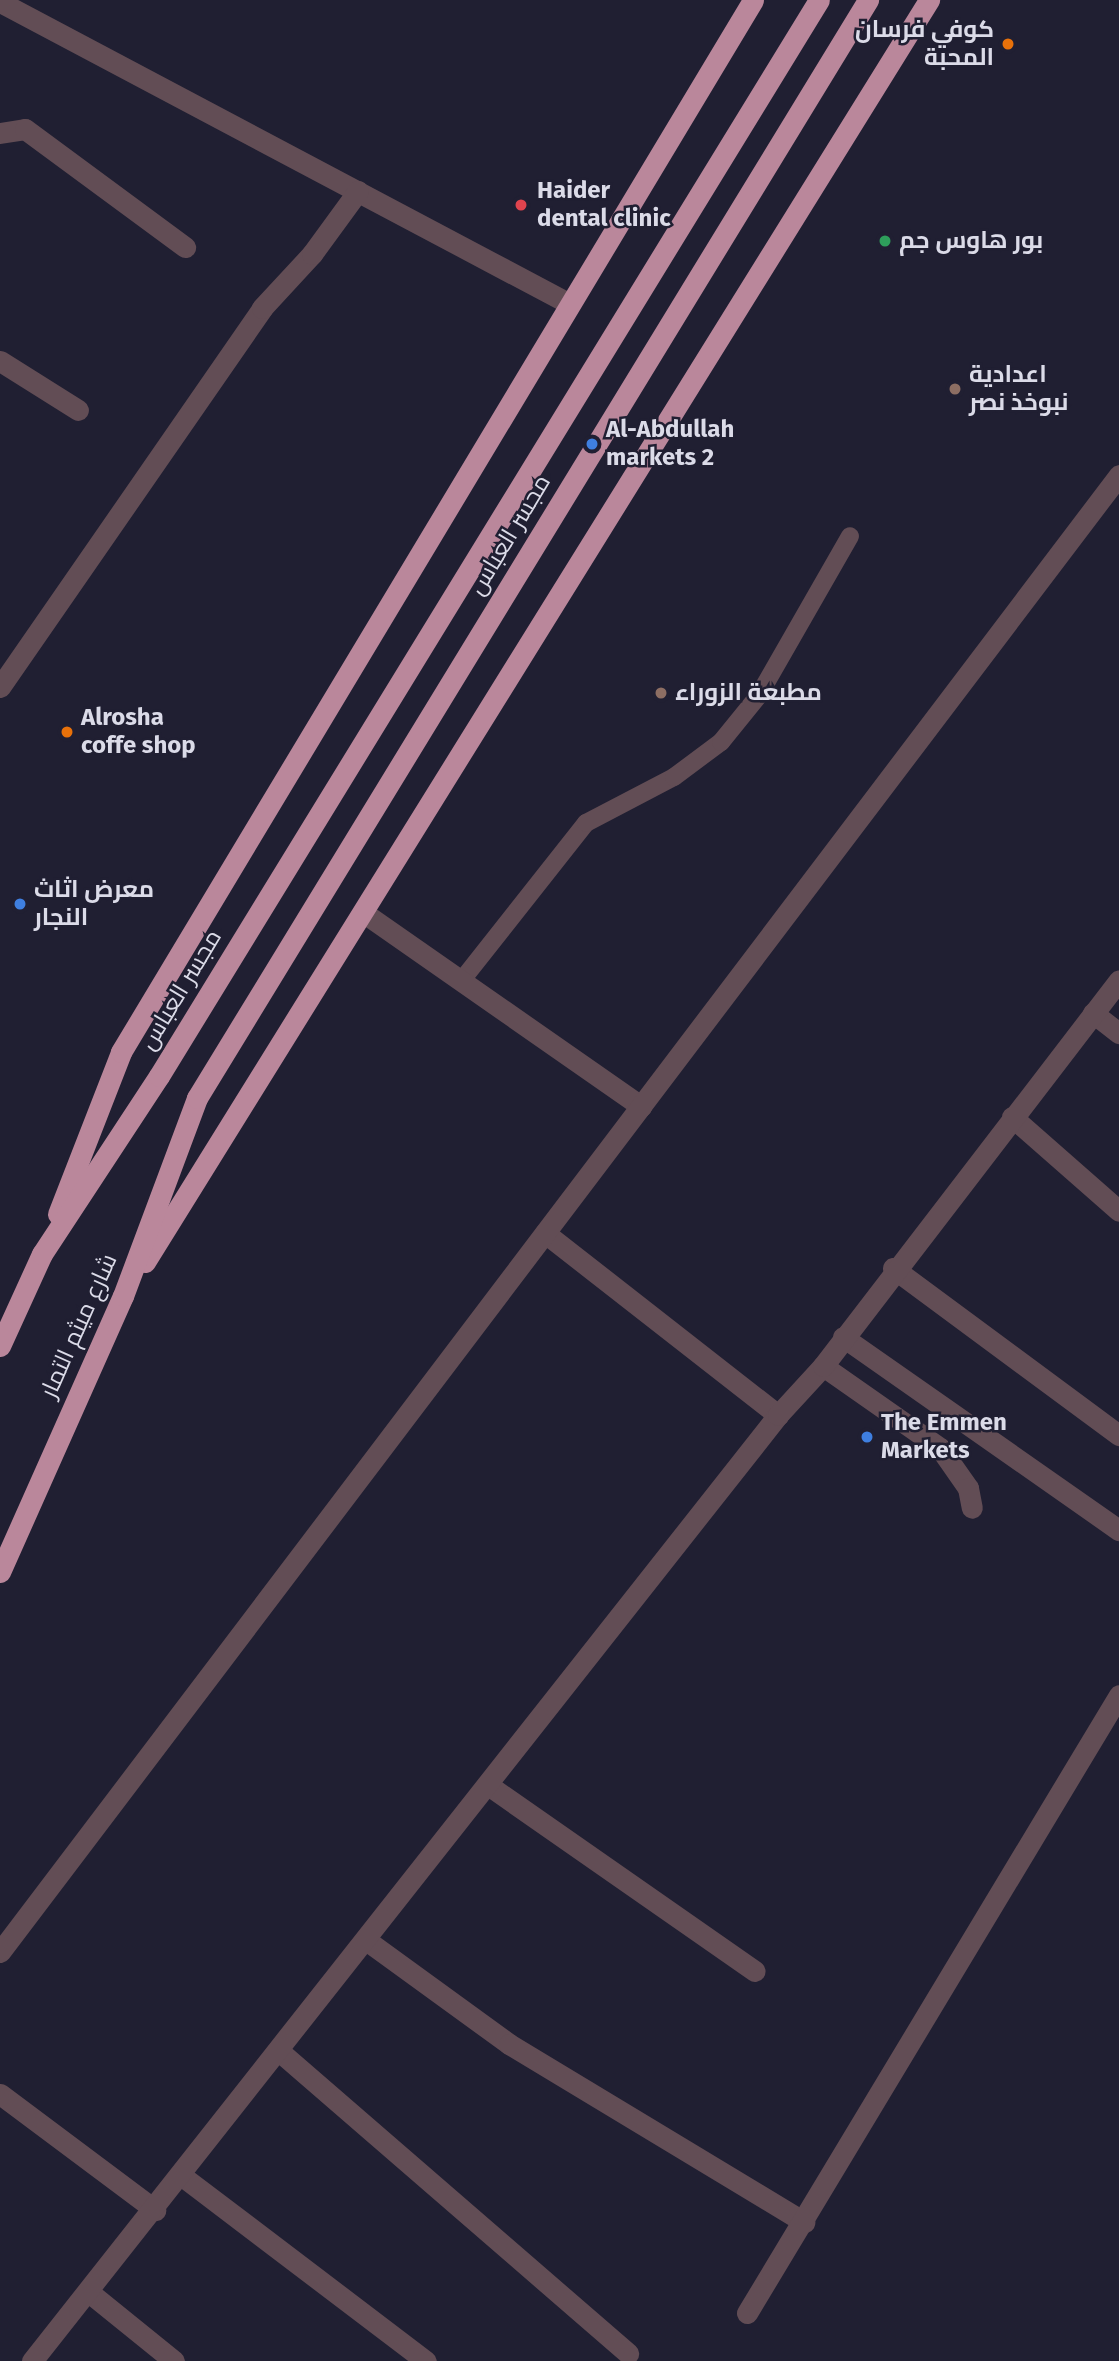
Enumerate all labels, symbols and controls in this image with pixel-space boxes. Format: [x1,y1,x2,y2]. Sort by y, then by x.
place label: كوفي فرسان المحبة [855,16,994,72]
marker: كوفي فرسان المحبة [1000,36,1016,52]
place label: Haider dental clinic [537,177,671,233]
marker: Haider dental clinic [511,195,531,215]
place label: بور هاوس جم [899,227,1043,255]
marker: بور هاوس جم [877,233,893,249]
place label: اعدادية نبوخذ نصر [969,361,1069,417]
marker: اعدادية نبوخذ نصر [947,381,963,397]
place label: Al-Abdullah markets 2 [606,416,734,472]
marker: Al-Abdullah markets 2 [584,436,600,452]
street label: مجسر العباس [463,470,557,600]
place label: مطبعة الزوراء [675,679,822,707]
marker: مطبعة الزوراء [653,685,669,701]
place label: Alrosha coffe shop [81,704,196,760]
marker: Alrosha coffe shop [59,724,75,740]
place label: معرض اثاث النجار [34,876,154,932]
marker: معرض اثاث النجار [12,896,28,912]
street label: مجسر العباس [134,925,228,1055]
street label: شارع ميثم التمار [34,1250,124,1402]
place label: The Emmen Markets [881,1409,1007,1465]
marker: The Emmen Markets [859,1429,875,1445]

